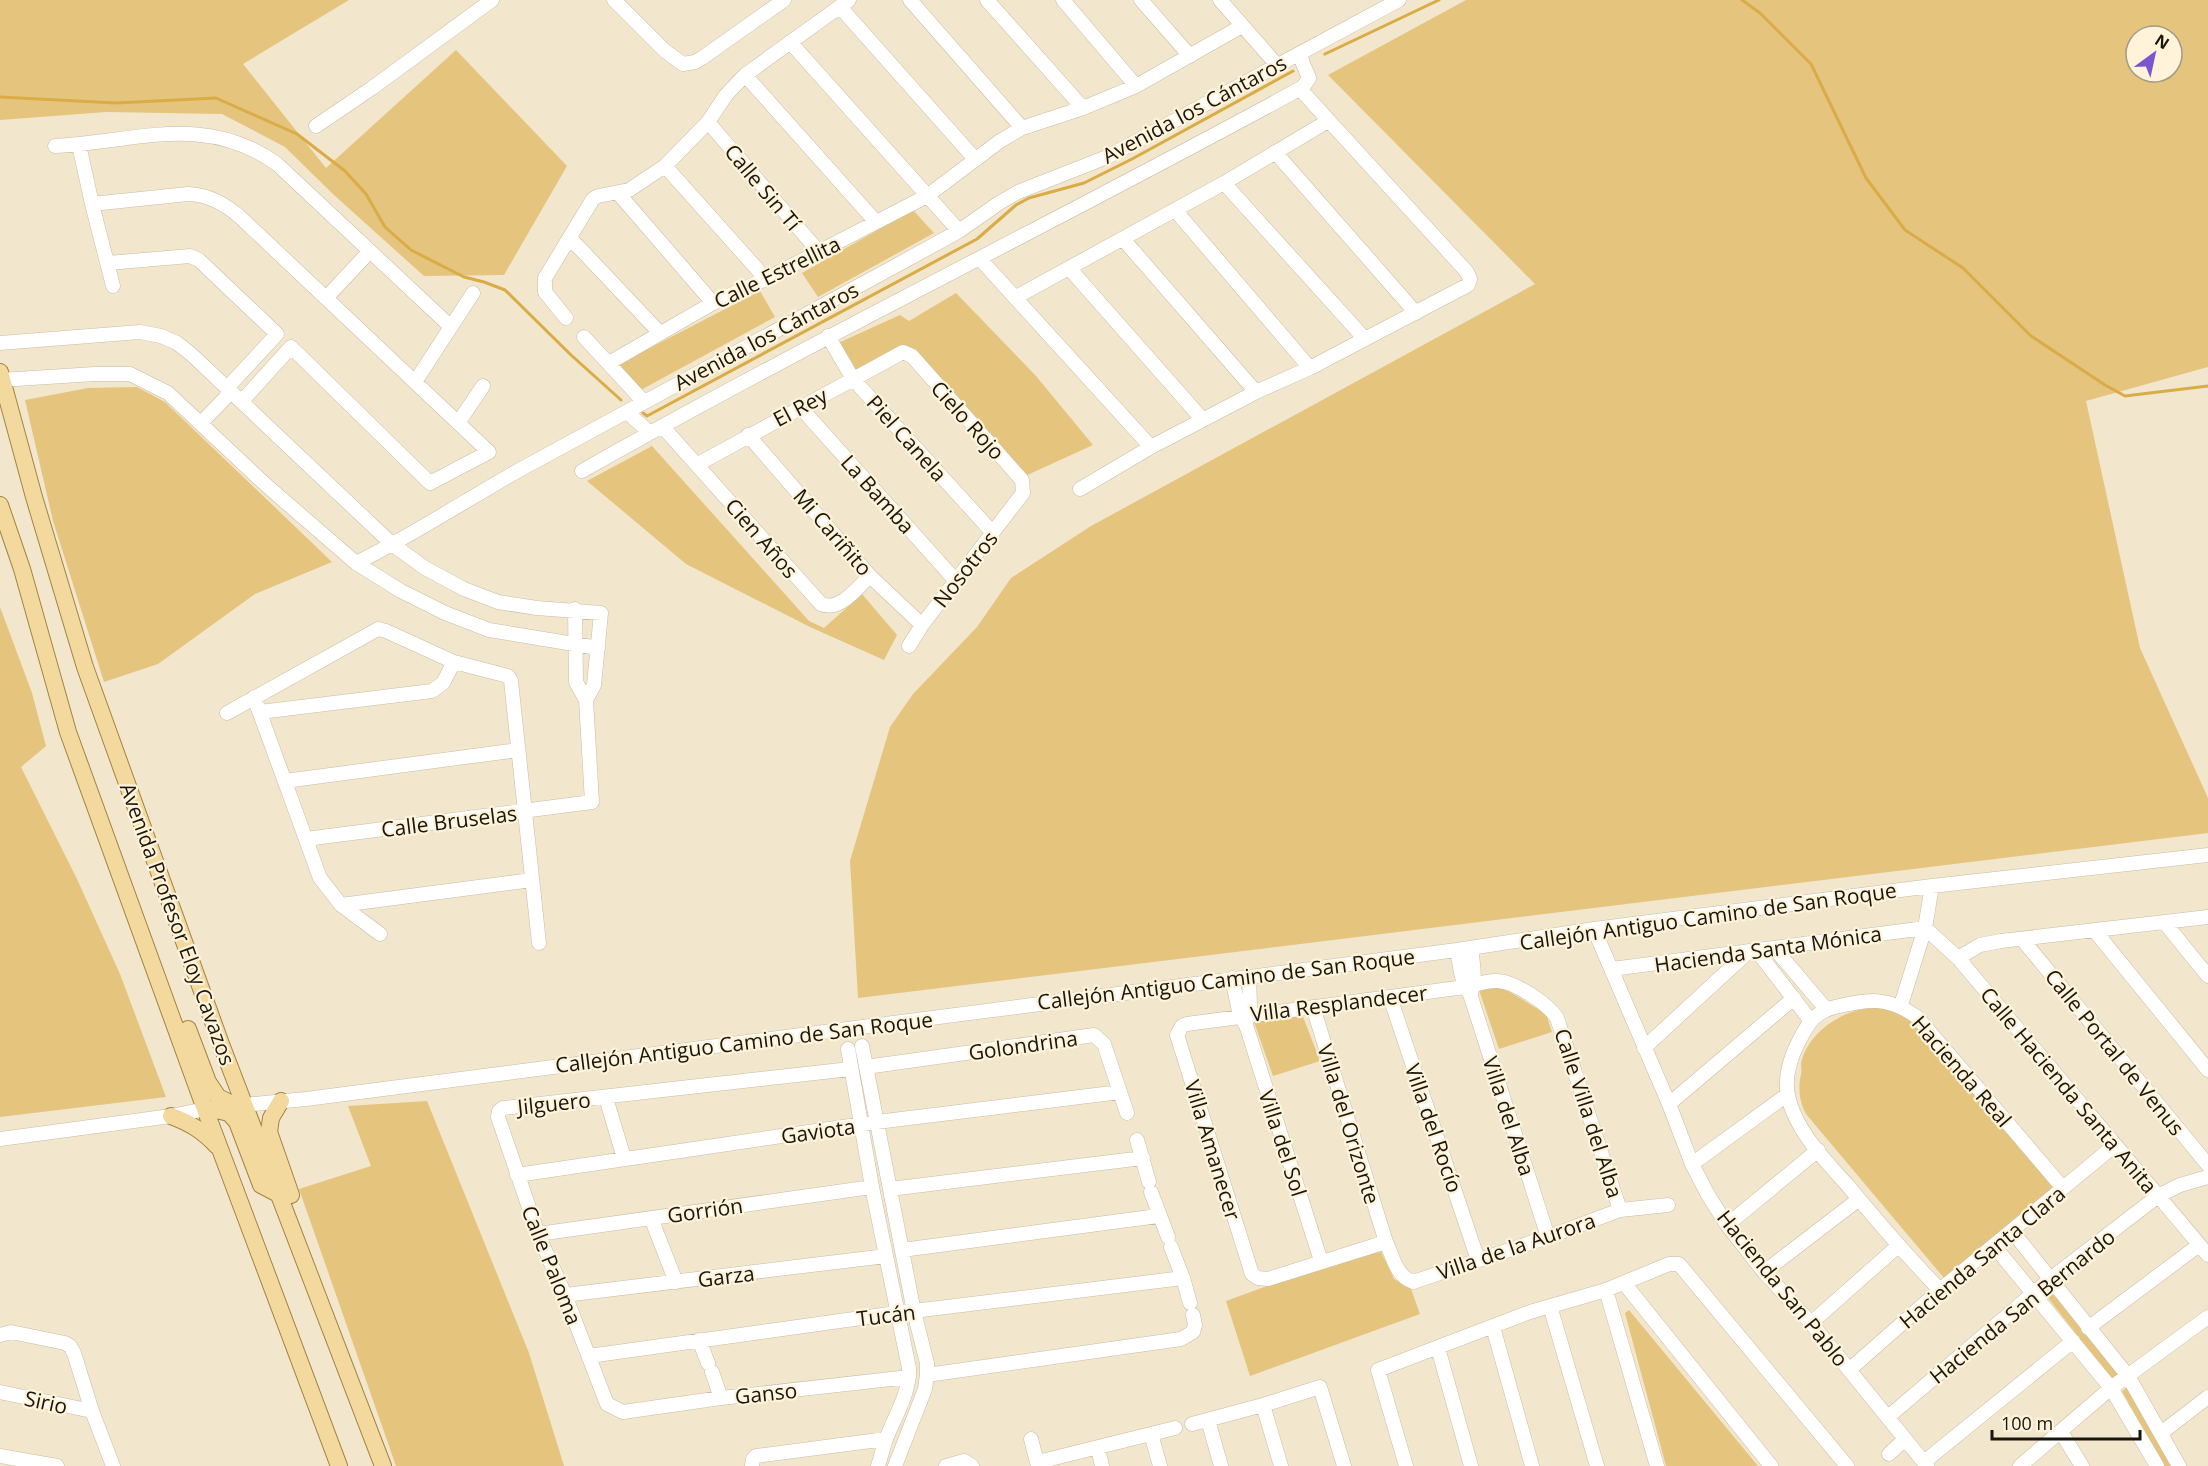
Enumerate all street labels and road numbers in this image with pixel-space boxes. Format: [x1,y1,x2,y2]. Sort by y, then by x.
street label: Avenida los Cántaros [1097,48,1291,170]
street label: Calle Sin Tí [719,138,808,237]
street label: Calle Estrellita [709,229,845,315]
street label: Avenida los Cántaros [669,275,863,397]
street label: Cielo Rojo [925,374,1011,466]
street label: El Rey [768,381,832,433]
street label: Piel Canela [861,389,953,487]
street label: La Bamba [835,448,921,540]
street label: Mi Cariñito [787,483,879,581]
street label: Cien Años [719,492,805,584]
street label: Nosotros [926,525,1004,613]
street label: Avenida Profesor Eloy Cavazos [114,779,242,1069]
street label: Calle Bruselas [380,799,518,843]
street label: Callejón Antiguo Camino de San Roque [1518,876,1898,956]
street label: Hacienda Santa Mónica [1653,919,1883,979]
street label: Callejón Antiguo Camino de San Roque [1036,942,1416,1016]
street label: Calle Portal de Venus [2039,963,2191,1141]
street label: Villa Resplandecer [1249,978,1429,1028]
street label: Calle Hacienda Santa Anita [1974,981,2164,1199]
street label: Callejón Antiguo Camino de San Roque [554,1005,934,1079]
street label: Hacienda Real [1906,1009,2018,1133]
street label: Golondrina [967,1023,1079,1067]
street label: Calle Villa del Alba [1548,1025,1630,1201]
street label: Villa del Orizonte [1311,1041,1387,1207]
street label: Villa del Alba [1477,1053,1541,1179]
street label: Villa del Rocío [1399,1060,1469,1196]
street label: Villa Amanecer [1178,1077,1248,1224]
street label: Jilguero [514,1085,592,1121]
street label: Villa del Sol [1253,1086,1313,1200]
street label: Gaviota [779,1112,857,1150]
street label: Hacienda Santa Clara [1893,1179,2071,1335]
street label: Gorrión [665,1191,745,1229]
street label: Calle Paloma [515,1201,589,1329]
street label: Hacienda San Pablo [1711,1204,1855,1372]
street label: Villa de la Aurora [1433,1206,1599,1286]
street label: Hacienda San Bernardo [1923,1222,2121,1390]
street label: Garza [696,1259,756,1293]
street label: Tucán [855,1298,917,1332]
street label: Ganso [733,1376,799,1410]
street label: Sirio [22,1384,70,1420]

